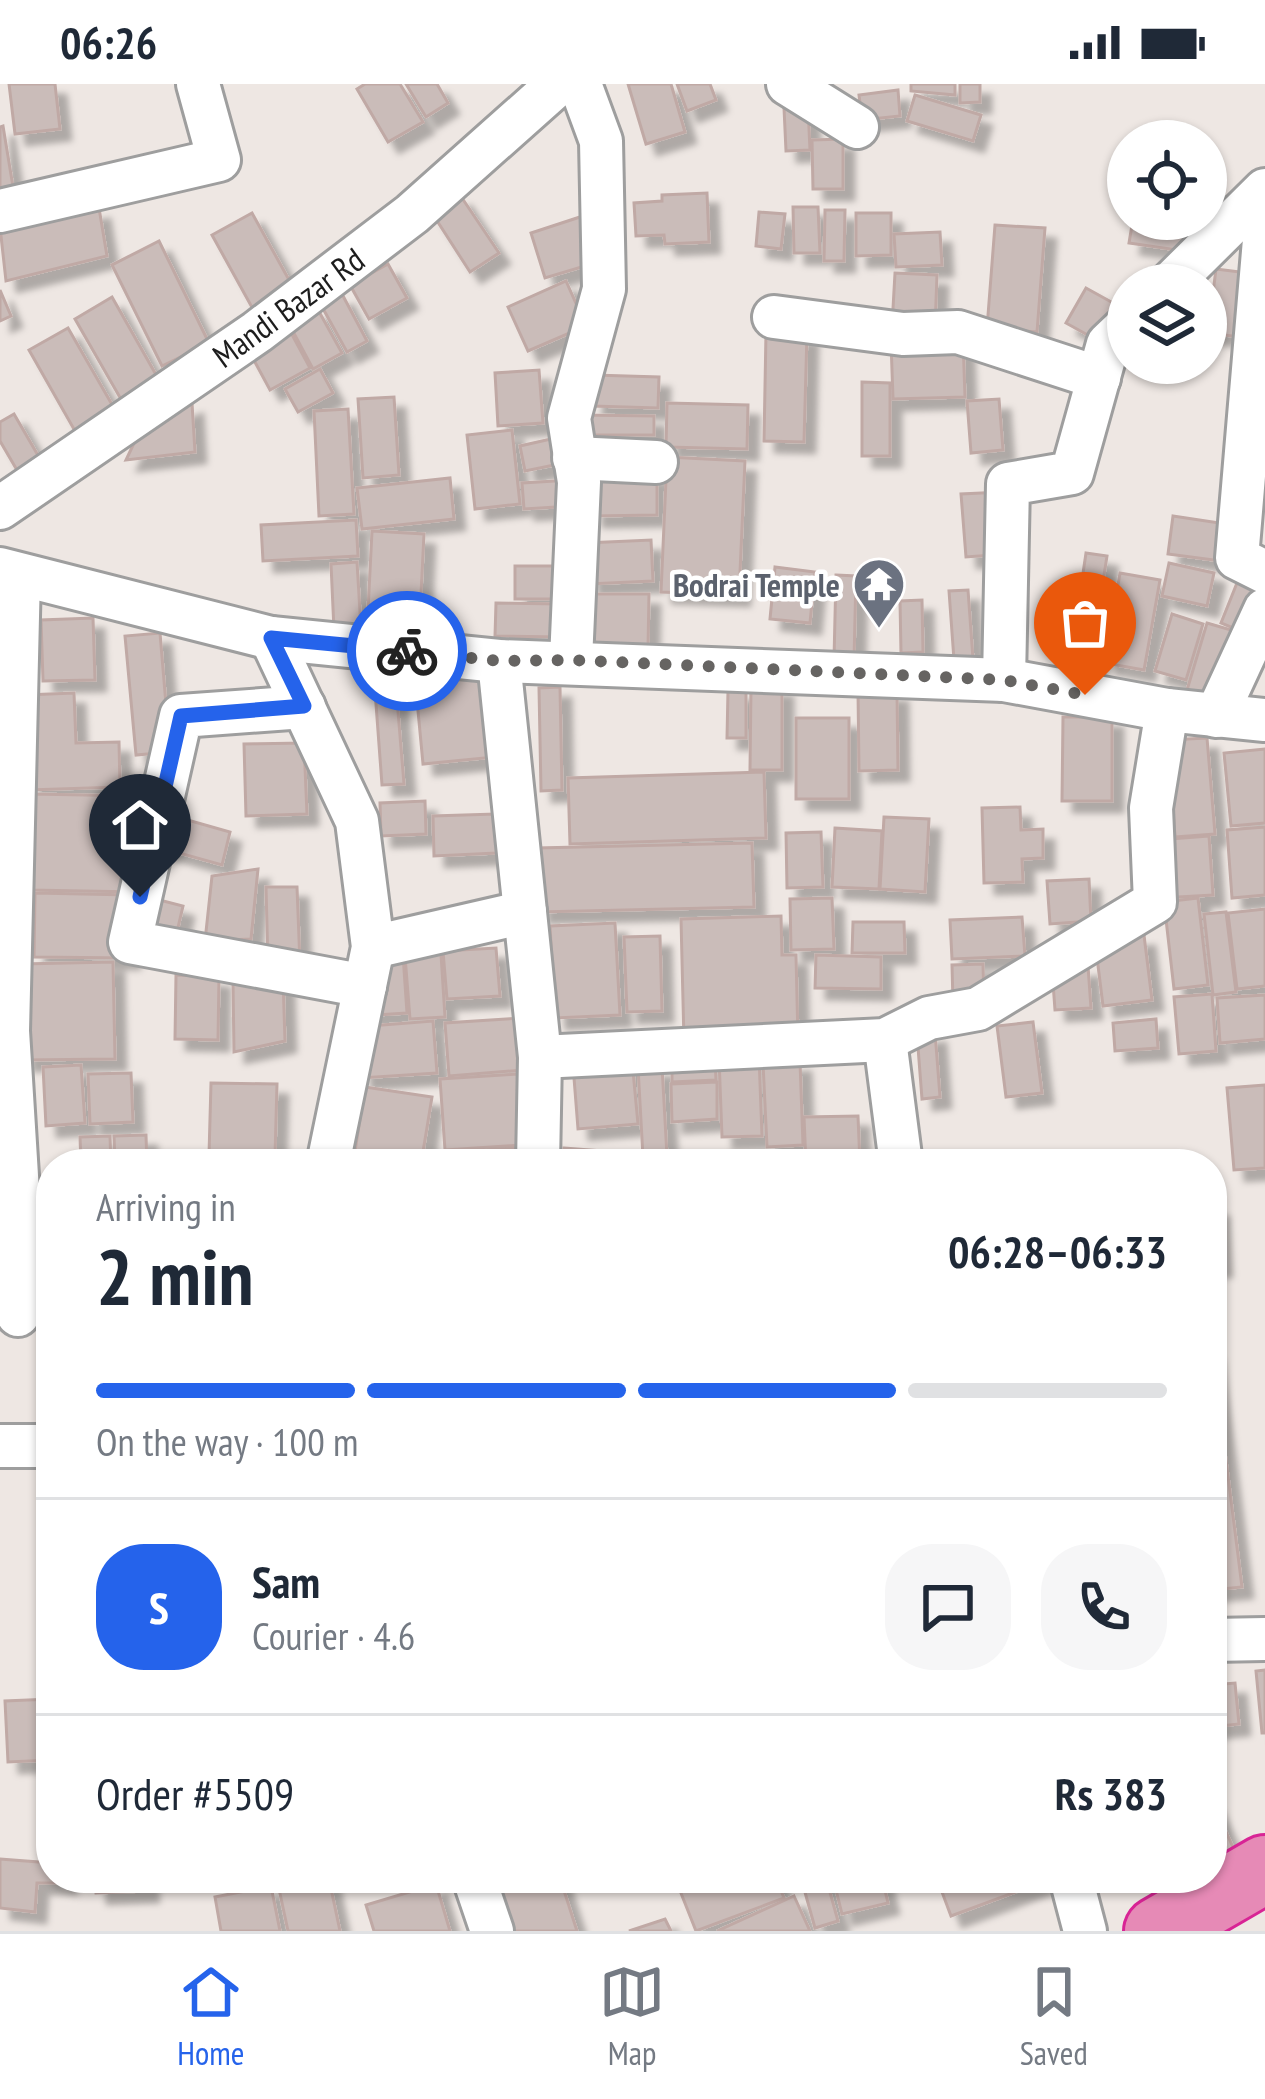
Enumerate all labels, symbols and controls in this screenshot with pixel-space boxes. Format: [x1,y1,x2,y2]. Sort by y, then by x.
text: 06:26 [60,13,157,71]
map controls [1107,120,1227,384]
button: locate [1107,120,1227,240]
street label: Mandi Bazar Rd [204,238,372,376]
button: layers [1107,264,1227,384]
temple icon: Bodrai Temple [851,556,907,630]
place label: Bodrai Temple [673,563,840,606]
pin [1034,572,1136,695]
icon: bag [1052,590,1118,656]
courier [347,591,467,711]
icon: bike [374,618,440,684]
pin [89,774,191,897]
icon: home [107,792,173,858]
text: Arriving in [96,1181,236,1232]
text: 06:28–06:33 [948,1222,1167,1280]
text: 2 min [96,1226,254,1327]
text: On the way · 100 m [96,1416,358,1467]
button: chat [885,1544,1011,1670]
button: phone [1041,1544,1167,1670]
text: Sam [252,1552,320,1610]
text: S [149,1578,169,1636]
text: Courier · 4.6 [252,1610,415,1661]
text: Order #5509 [96,1764,294,1822]
text: Rs 383 [1055,1764,1167,1822]
tab: Home [177,1959,244,2074]
tab: Map [599,1959,665,2074]
tab: Saved [1020,1959,1088,2074]

